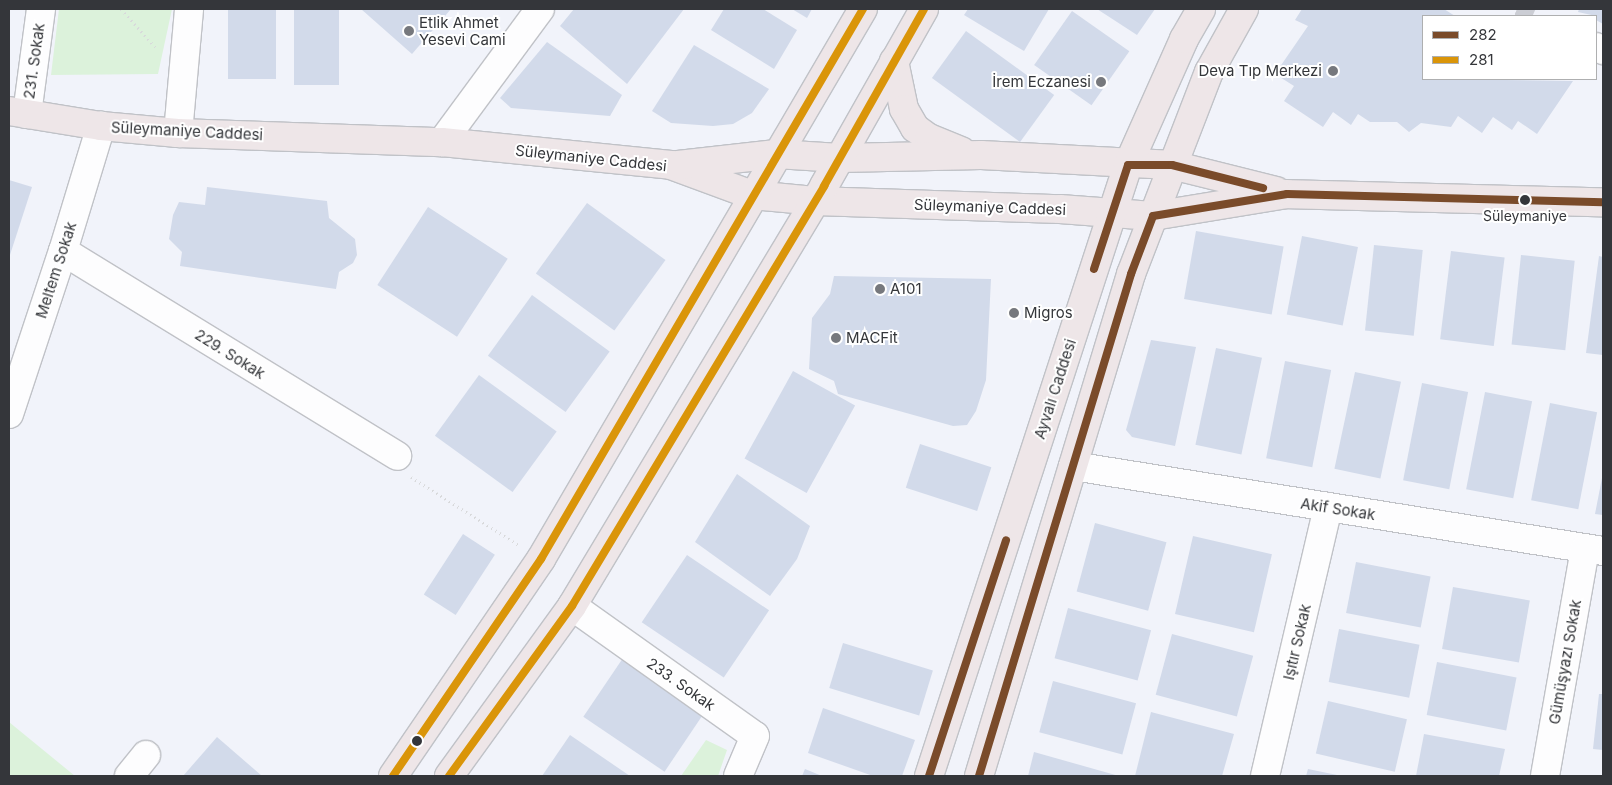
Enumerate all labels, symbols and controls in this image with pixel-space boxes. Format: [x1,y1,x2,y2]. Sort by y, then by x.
place label: Etlik Ahmet Yesevi Cami [419,13,506,48]
legend [1422,15,1597,80]
street label: 231. Sokak [20,22,48,100]
marker: Etlik Ahmet Yesevi Cami [403,25,415,37]
text: 282 [1469,25,1497,44]
text: 281 [1469,50,1494,69]
place label: Deva Tıp Merkezi [1198,62,1322,80]
marker: Deva Tıp Merkezi [1326,64,1340,78]
place label: İrem Eczanesi [992,73,1091,91]
marker: İrem Eczanesi [1095,76,1107,88]
street label: Süleymaniye Caddesi [111,118,263,144]
street label: Süleymaniye Caddesi [514,141,668,175]
street label: Süleymaniye Caddesi [914,195,1066,219]
marker: Süleymaniye [1520,195,1530,205]
place label: Süleymaniye [1483,208,1567,224]
street label: Meltem Sokak [32,219,80,321]
place label: A101 [890,280,922,298]
marker: A101 [874,283,886,295]
place label: Migros [1024,304,1073,322]
marker: Migros [1008,307,1020,319]
street label: 229. Sokak [192,325,268,383]
place label: MACFit [846,329,898,347]
marker: MACFit [830,332,842,344]
street label: Ayvalı Caddesi [1030,337,1080,441]
street label: Akif Sokak [1299,494,1377,524]
street label: Gümüşyazı Sokak [1545,598,1585,726]
street label: Işıtır Sokak [1280,602,1314,682]
street label: 233. Sokak [643,654,719,714]
unlabelled marker [412,736,422,746]

